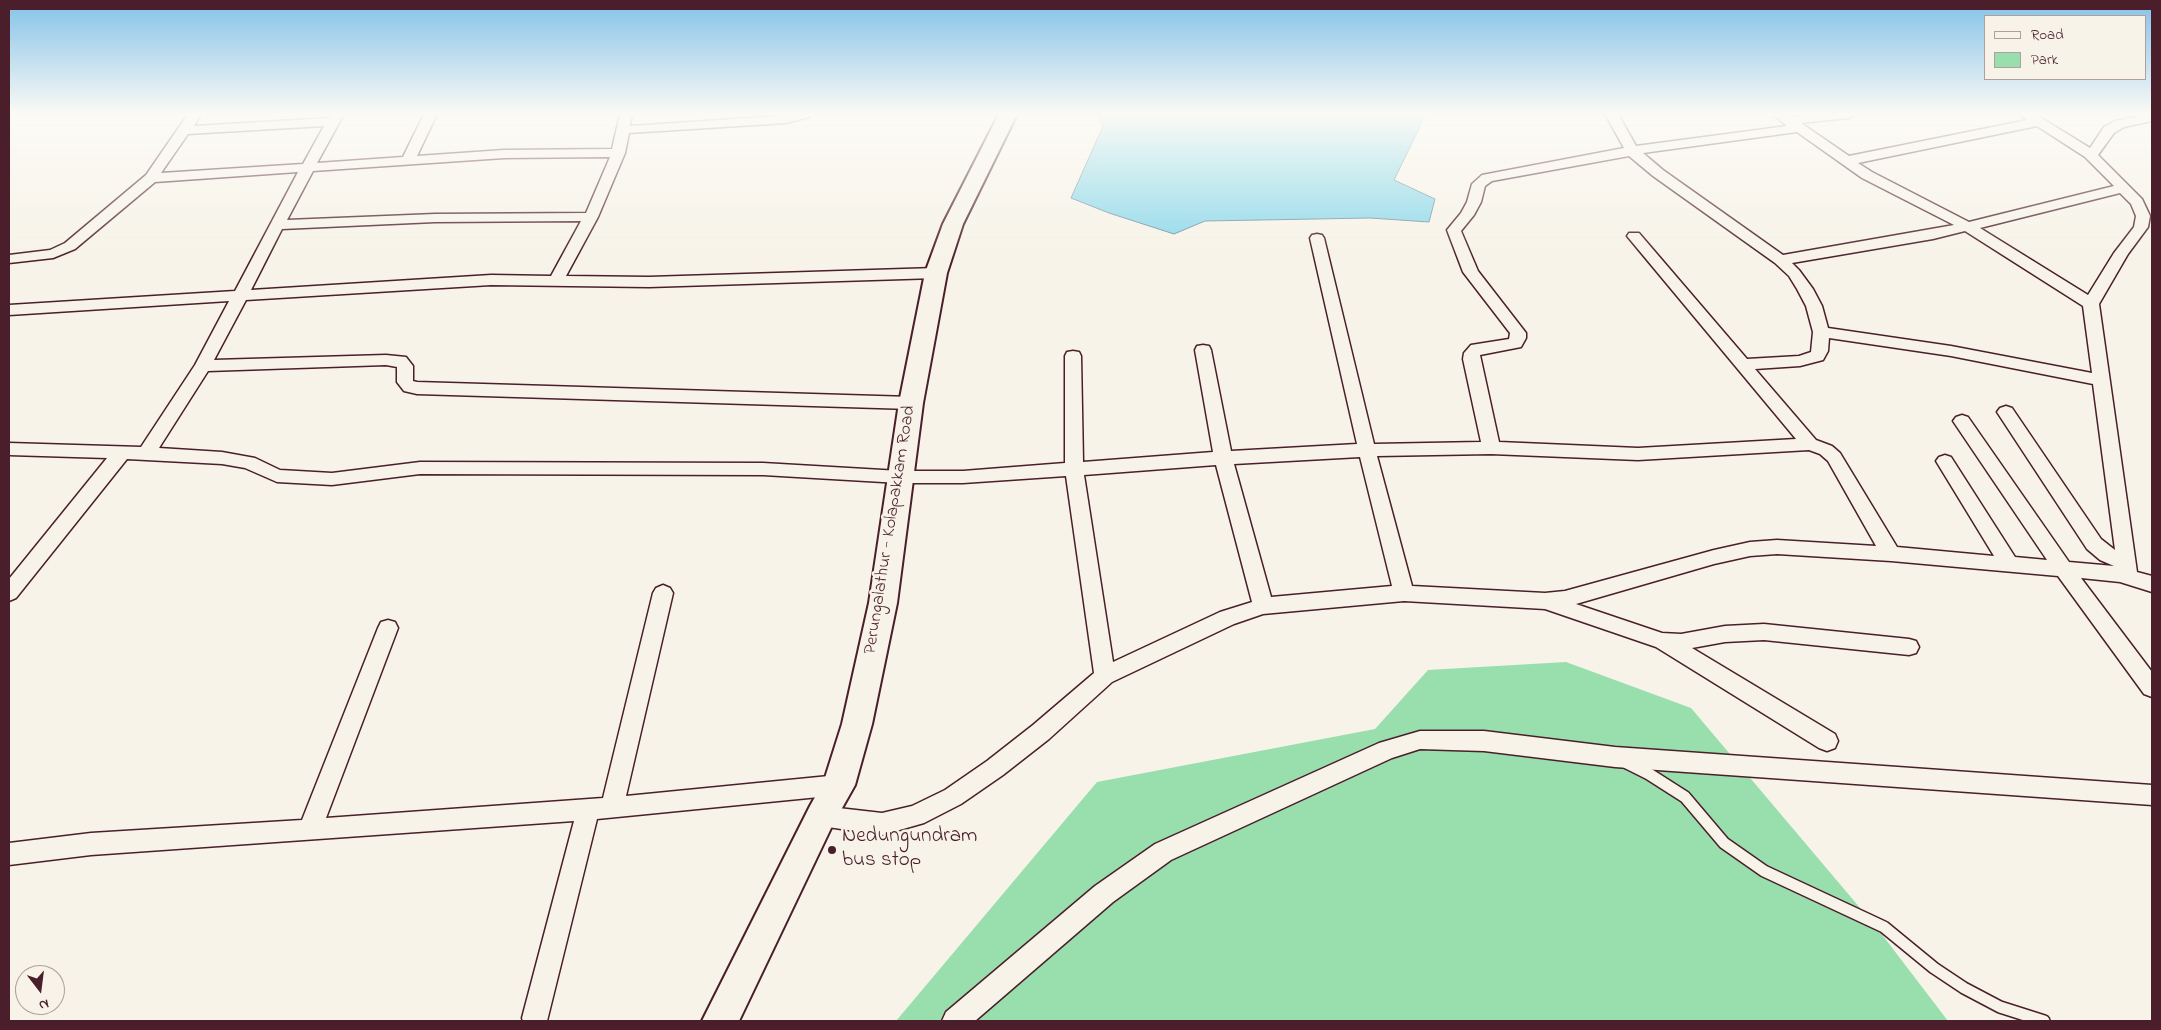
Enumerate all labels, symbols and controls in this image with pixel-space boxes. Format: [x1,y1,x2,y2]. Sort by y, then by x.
legend [1984,15,2146,80]
text: Road [2031,24,2064,46]
text: Park [2031,49,2058,71]
street label: Perungalathur - Kolapakkam Road [861,404,921,656]
place label: Nedungundram bus stop [842,825,977,875]
marker: Nedungundram bus stop [826,844,838,856]
north arrow [15,965,65,1015]
text: N [36,993,51,1015]

